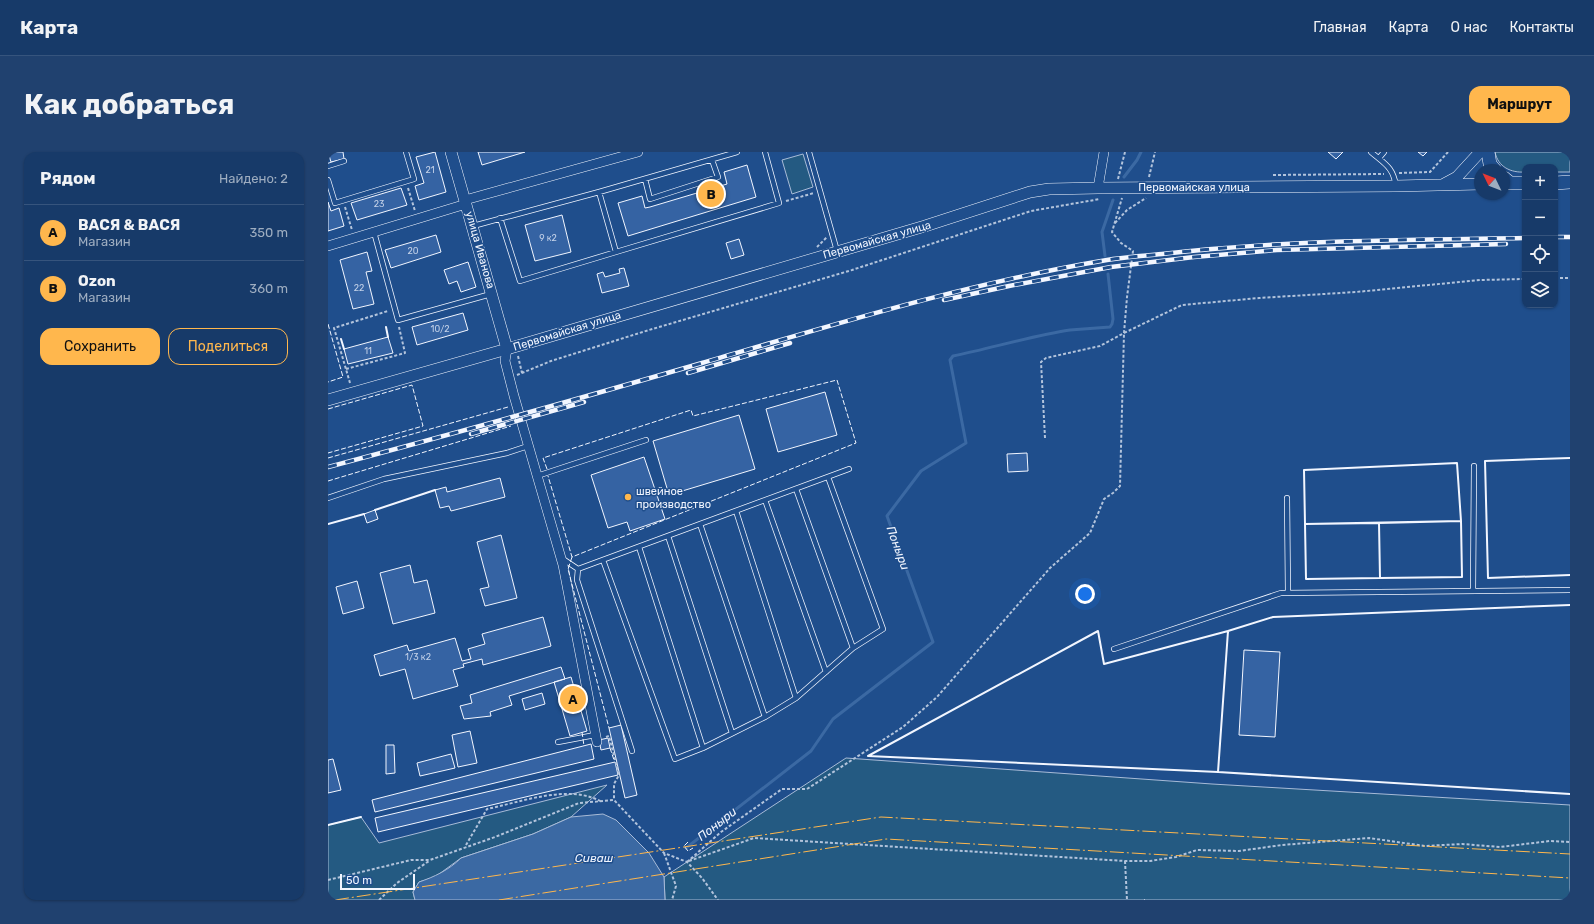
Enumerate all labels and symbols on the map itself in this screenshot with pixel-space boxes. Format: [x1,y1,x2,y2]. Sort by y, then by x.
north arrow [1474,164,1510,200]
house number: 21 [425,165,435,175]
pin: B [698,179,724,209]
street label: Первомайская улица [1138,181,1250,194]
house number: 23 [374,199,384,209]
street label: улица Иванова [463,210,497,290]
street label: Первомайская улица [822,218,932,262]
house number: 9 к2 [539,233,557,243]
house number: 20 [408,246,419,256]
house number: 22 [354,283,364,293]
street label: Первомайская улица [512,308,622,354]
house number: 10/2 [431,324,449,334]
house number: 11 [364,346,372,356]
place label: швейное производство [636,485,711,511]
marker: швейное производство [623,492,633,502]
water label: Поныри [884,524,912,572]
your location [1075,584,1095,604]
house number: 1/3 к2 [405,652,431,662]
pin: A [560,684,586,714]
water label: Поныри [695,804,739,844]
water label: Сиваш [575,851,614,865]
scale bar [340,872,415,891]

